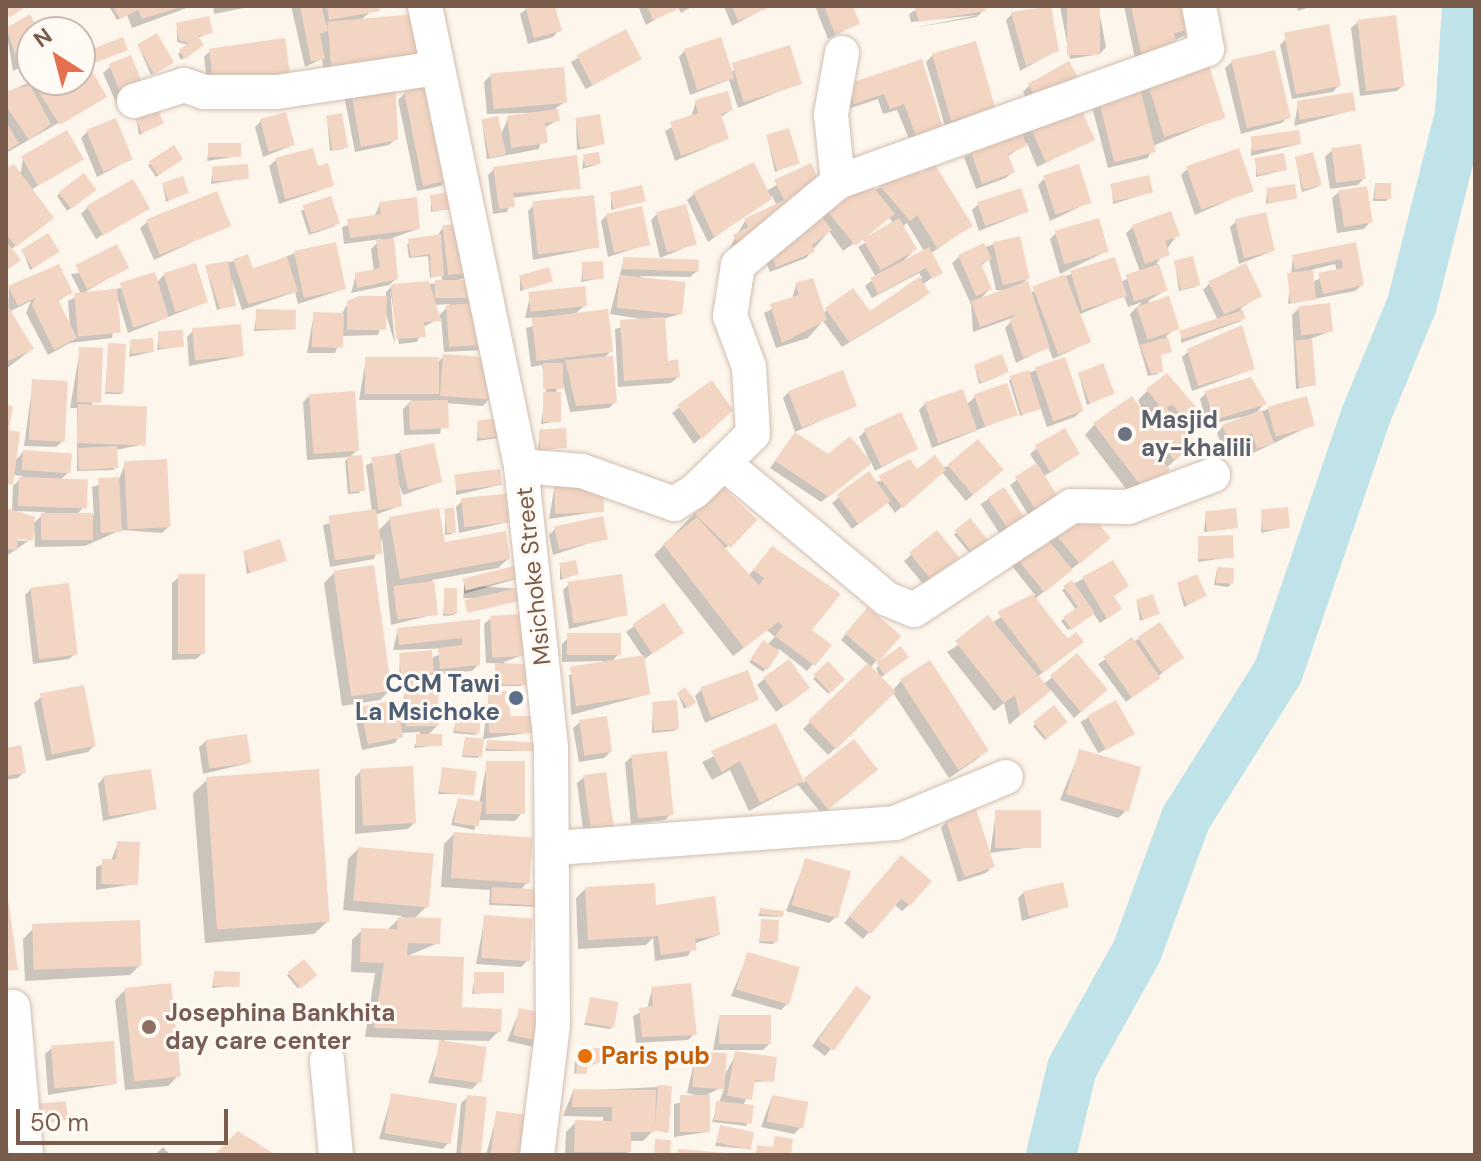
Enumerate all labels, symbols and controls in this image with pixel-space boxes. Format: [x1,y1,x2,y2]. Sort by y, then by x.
north arrow [16,16,96,96]
text: N [28,21,58,54]
place label: Masjid ay-khalili [1141,406,1252,462]
marker: Masjid ay-khalili [1116,425,1134,443]
street label: Msichoke Street [509,485,557,667]
place label: CCM Tawi La Msichoke [355,670,500,726]
marker: CCM Tawi La Msichoke [507,689,525,707]
place label: Josephina Bankhita day care center [165,999,395,1055]
marker: Josephina Bankhita day care center [140,1018,158,1036]
place label: Paris pub [601,1042,710,1070]
marker: Paris pub [576,1047,594,1065]
scale bar [20,1093,232,1143]
text: 50 m [30,1107,89,1138]

